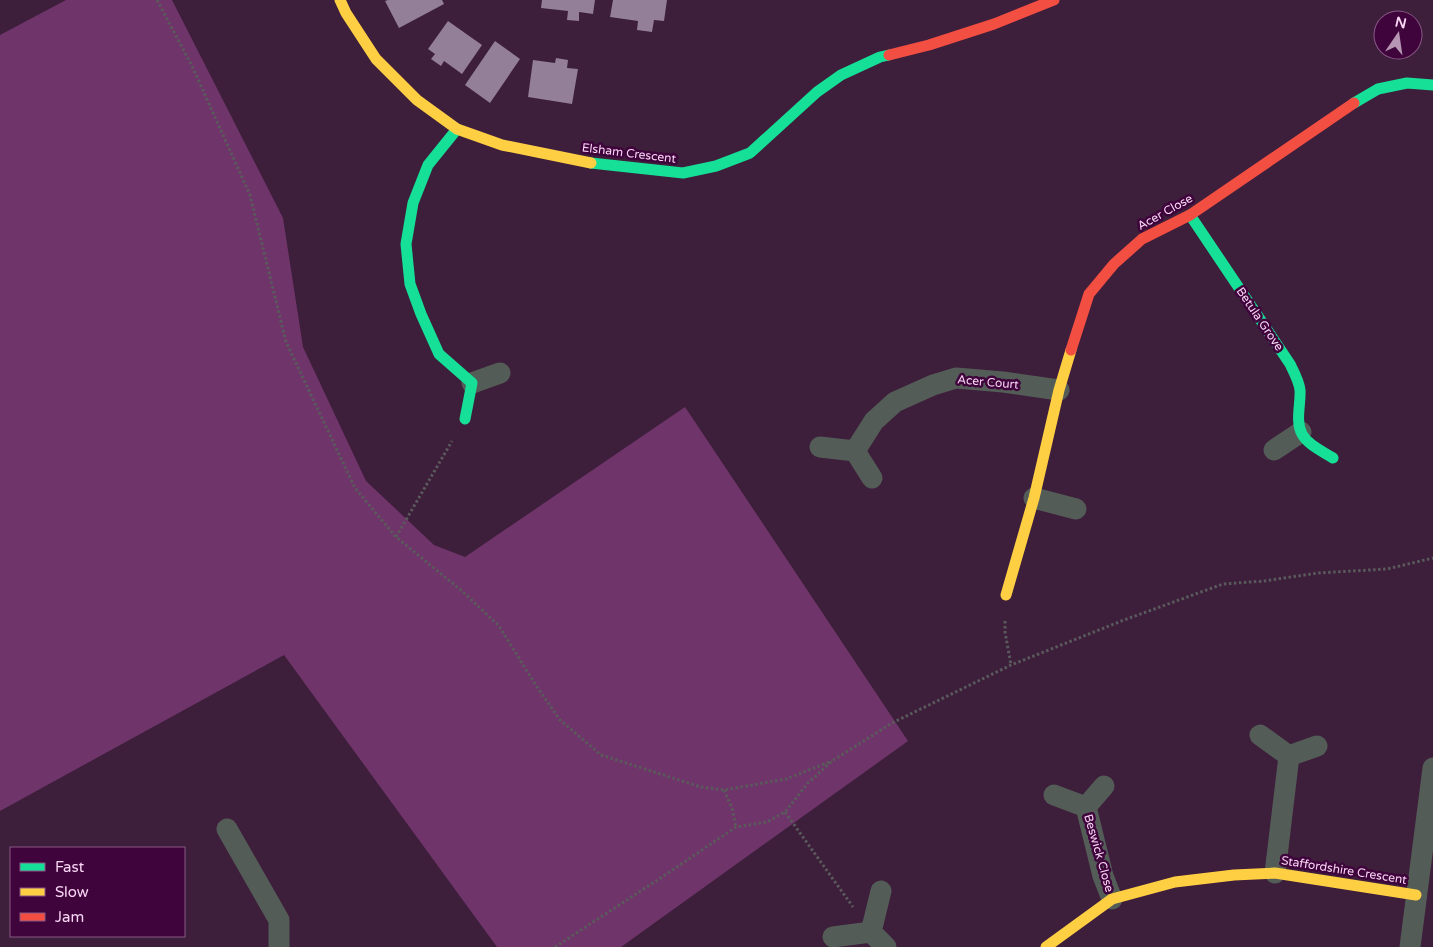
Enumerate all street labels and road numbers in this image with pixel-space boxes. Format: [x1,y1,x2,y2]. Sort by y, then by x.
street label: Elsham Crescent [581,140,677,166]
street label: Acer Close [1135,191,1195,233]
street label: Betula Grove [1234,285,1286,354]
street label: Acer Court [957,372,1020,392]
street label: Beswick Close [1081,812,1117,894]
street label: Staffordshire Crescent [1280,853,1408,887]

